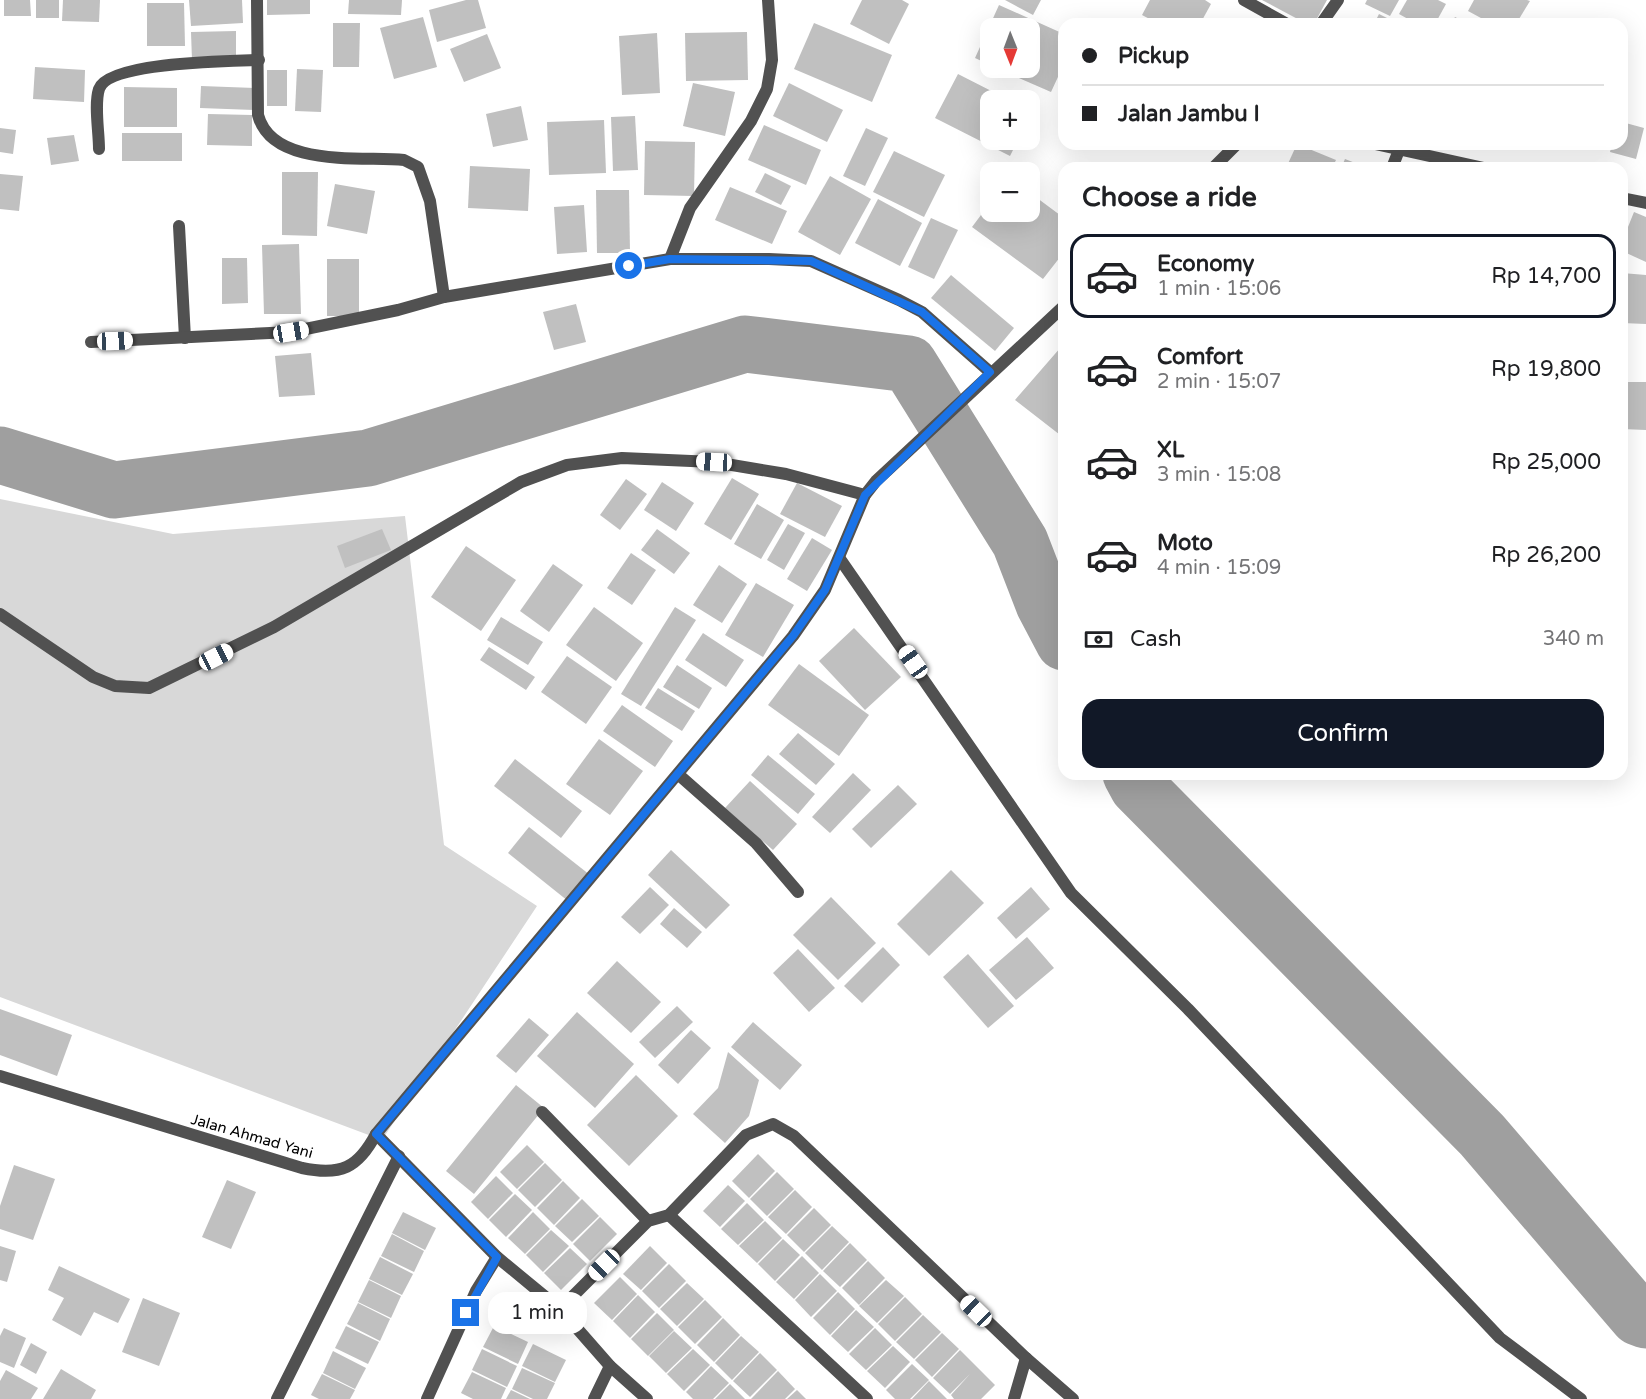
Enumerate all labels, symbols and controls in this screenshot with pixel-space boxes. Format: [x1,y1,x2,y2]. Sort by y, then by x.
north arrow [980,18,1040,78]
map controls [980,18,1040,222]
text: Pickup [1118,43,1189,69]
button: + [980,90,1040,150]
text: Jalan Jambu I [1118,101,1260,127]
button: − [980,162,1040,222]
text: Choose a ride [1082,181,1257,214]
icon: car [1085,249,1139,303]
text: Economy [1157,251,1254,277]
route start [615,252,642,279]
text: Rp 14,700 [1491,263,1601,289]
text: 1 min · 15:06 [1157,277,1281,301]
car [272,320,310,344]
car [97,331,133,351]
icon: car [1085,342,1139,396]
text: Comfort [1157,344,1243,370]
text: Rp 19,800 [1491,356,1601,382]
text: 2 min · 15:07 [1157,370,1281,394]
icon: car [1085,435,1139,489]
text: XL [1157,437,1184,463]
text: Rp 25,000 [1491,449,1601,475]
car [696,452,732,472]
text: 3 min · 15:08 [1157,463,1281,487]
icon: car [1085,528,1139,582]
text: Moto [1157,530,1213,556]
text: Rp 26,200 [1491,542,1601,568]
text: 4 min · 15:09 [1157,556,1281,580]
icon: cash [1082,623,1115,656]
text: Cash [1130,626,1182,652]
text: 340 m [1543,627,1604,651]
car [196,641,236,673]
car [895,642,931,682]
button: Confirm [1082,699,1604,768]
street label: Jalan Ahmad Yani [189,1110,315,1162]
car [585,1246,623,1284]
callout: 1 min [487,1292,586,1334]
car [957,1292,995,1330]
route end [452,1299,479,1326]
text: 1 min [511,1301,564,1325]

